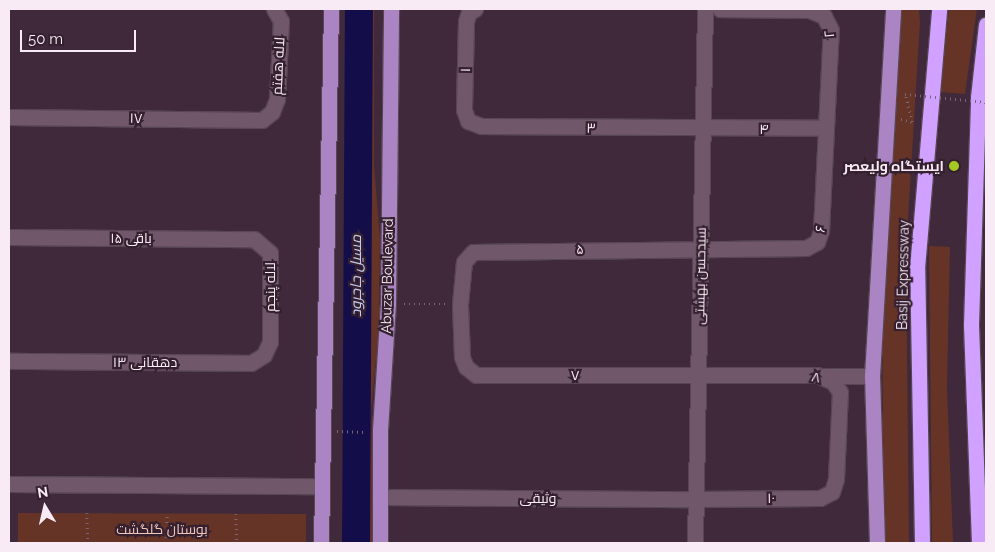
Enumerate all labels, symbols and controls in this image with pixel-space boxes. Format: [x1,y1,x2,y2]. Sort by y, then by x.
scale bar [22,20,139,52]
street label: ۲ [820,29,838,39]
text: 50 m [28,30,63,48]
street label: لاله هفتم [268,37,288,95]
street label: ۱ [457,68,473,72]
street label: ۱۷ [129,109,143,127]
street label: ۳ [586,120,596,136]
street label: ۴ [759,121,769,137]
place label: ایستگاه ولیعصر [843,158,944,174]
marker: ایستگاه ولیعصر [948,160,960,172]
street label: Abuzar Boulevard [378,218,396,334]
street label: Basij Expressway [894,220,912,330]
street label: ۶ [811,224,829,234]
street label: سیدحسن بهشتی [691,227,709,325]
street label: باقی ۱۵ [110,230,152,246]
water label: مسیل جاجرود [348,235,366,317]
street label: ۵ [576,241,584,257]
street label: لاله پنجم [262,262,278,312]
street label: دهقانی ۱۳ [113,354,177,370]
street label: ۷ [571,367,579,383]
street label: ۸ [810,368,822,386]
north arrow [20,482,70,532]
text: N [36,483,49,501]
street label: وثیقی [520,490,556,506]
street label: ۱۰ [767,490,775,506]
park label: بوستان گلگشت [116,521,208,537]

